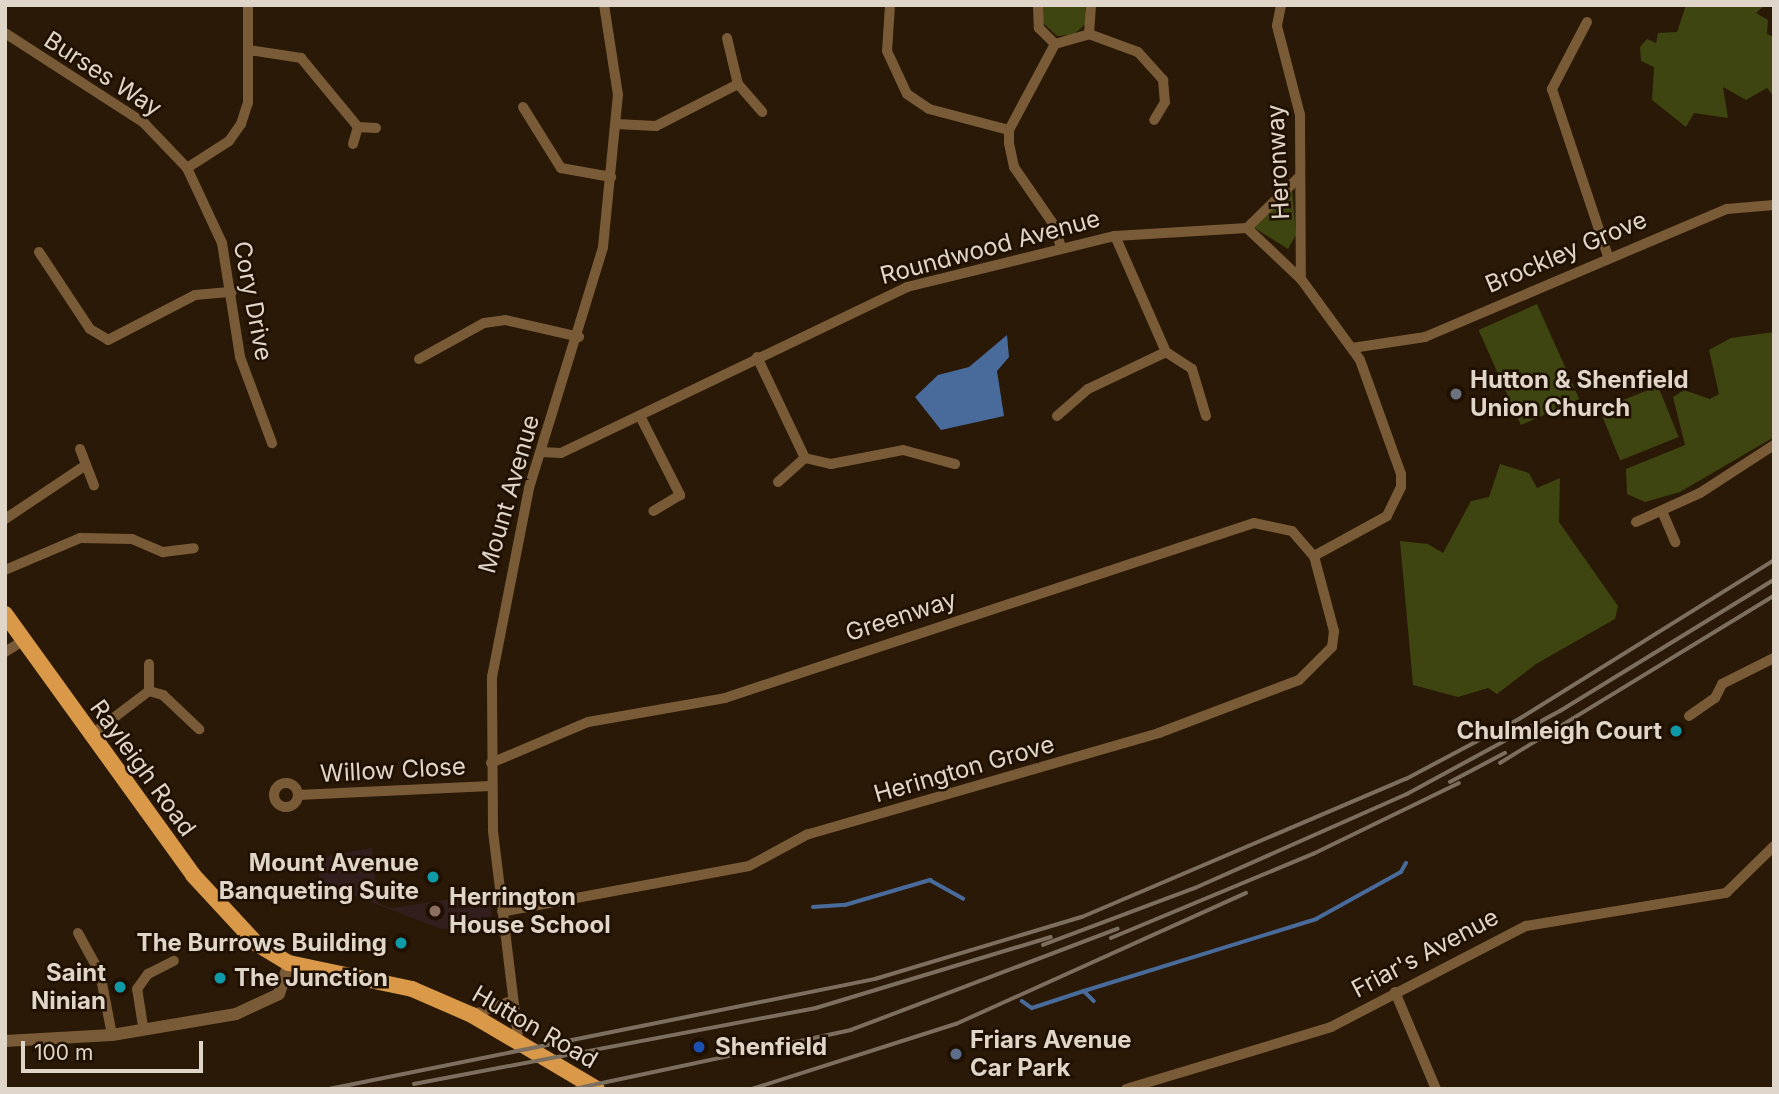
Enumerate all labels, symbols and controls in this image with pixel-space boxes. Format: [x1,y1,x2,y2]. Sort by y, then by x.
street label: Burses Way [39,25,167,123]
street label: Heronway [1261,104,1295,220]
street label: Roundwood Avenue [877,204,1103,290]
street label: Brockley Grove [1481,205,1651,299]
street label: Cory Drive [227,239,279,363]
place label: Hutton & Shenfield Union Church [1470,366,1689,422]
marker: Hutton & Shenfield Union Church [1448,386,1464,402]
street label: Mount Avenue [473,412,545,576]
street label: Greenway [842,585,960,647]
street label: Rayleigh Road [84,694,202,842]
place label: Chulmleigh Court [1456,717,1662,745]
marker: Chulmleigh Court [1668,723,1684,739]
street label: Herington Grove [870,729,1058,809]
street label: Willow Close [319,752,467,788]
place label: Mount Avenue Banqueting Suite [219,849,419,905]
marker: Mount Avenue Banqueting Suite [425,869,441,885]
place label: Herrington House School [449,883,611,939]
street label: Friar's Avenue [1347,902,1503,1004]
marker: Herrington House School [427,903,443,919]
place label: The Burrows Building [137,929,387,957]
marker: The Burrows Building [393,935,409,951]
place label: Saint Ninian [31,959,106,1015]
place label: The Junction [234,964,388,992]
marker: The Junction [212,970,228,986]
marker: Saint Ninian [112,979,128,995]
street label: Hutton Road [467,979,603,1075]
place label: Friars Avenue Car Park [970,1026,1132,1082]
scale bar [24,1028,206,1072]
place label: Shenfield [715,1033,827,1061]
marker: Shenfield [689,1037,709,1057]
text: 100 m [34,1040,93,1065]
marker: Friars Avenue Car Park [948,1046,964,1062]

